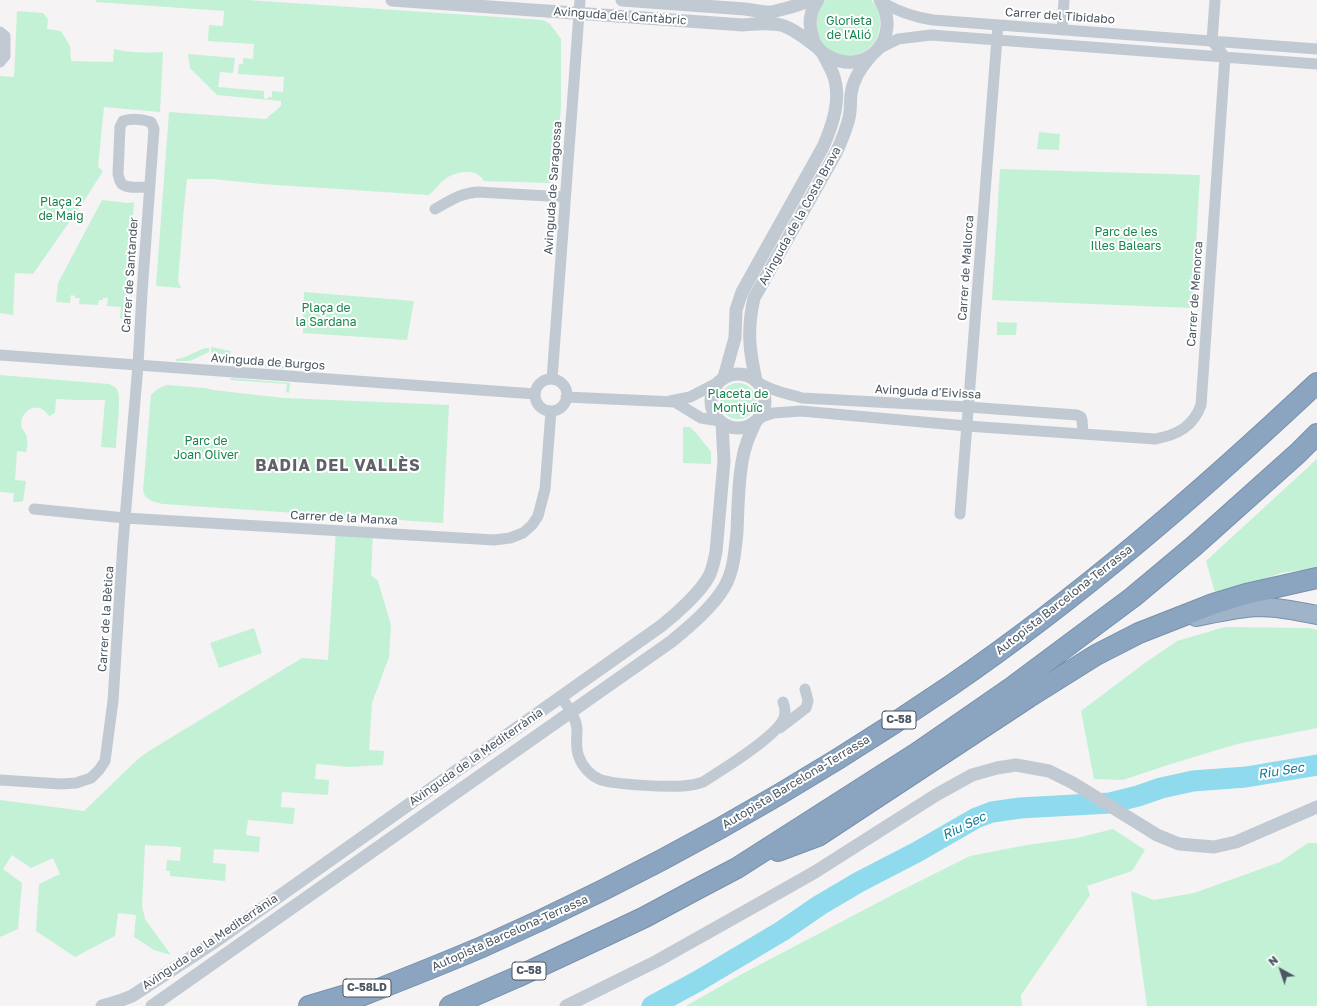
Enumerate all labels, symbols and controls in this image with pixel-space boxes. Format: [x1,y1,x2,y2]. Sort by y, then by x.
street label: Avinguda del Cantàbric [553,4,687,28]
street label: Carrer del Tibidabo [1005,5,1115,27]
park label: Glorieta de l'Alió [826,14,872,42]
street label: Avinguda de Saragossa [541,121,565,255]
street label: Avinguda de la Costa Brava [756,144,844,288]
park label: Plaça 2 de Maig [38,195,84,223]
street label: Carrer de Mallorca [955,215,977,321]
street label: Carrer de Santander [119,217,141,333]
park label: Parc de les Illes Balears [1091,225,1161,253]
street label: Carrer de Menorca [1184,241,1206,347]
park label: Plaça de la Sardana [296,301,356,329]
street label: Avinguda de Burgos [210,351,326,373]
street label: Avinguda d'Eivissa [874,382,982,402]
park label: Placeta de Montjuïc [708,387,768,415]
park label: Parc de Joan Oliver [173,434,239,462]
district label: BADIA DEL VALLÈS [255,456,421,476]
street label: Carrer de la Manxa [290,508,398,528]
street label: Autopista Barcelona-Terrassa [993,542,1135,658]
street label: Carrer de la Bètica [95,566,117,672]
street label: Avinguda de la Mediterrània [406,705,546,809]
road number: C-58 [882,711,916,729]
street label: Autopista Barcelona-Terrassa [720,732,872,832]
water label: Riu Sec [1257,760,1305,782]
water label: Riu Sec [940,809,988,843]
street label: Avinguda de la Mediterrània [139,891,281,993]
street label: Autopista Barcelona-Terrassa [430,892,590,974]
north arrow [1261,950,1301,990]
text: N [1266,953,1280,968]
road number: C-58 [512,962,546,980]
road number: C-58LD [343,979,391,997]

